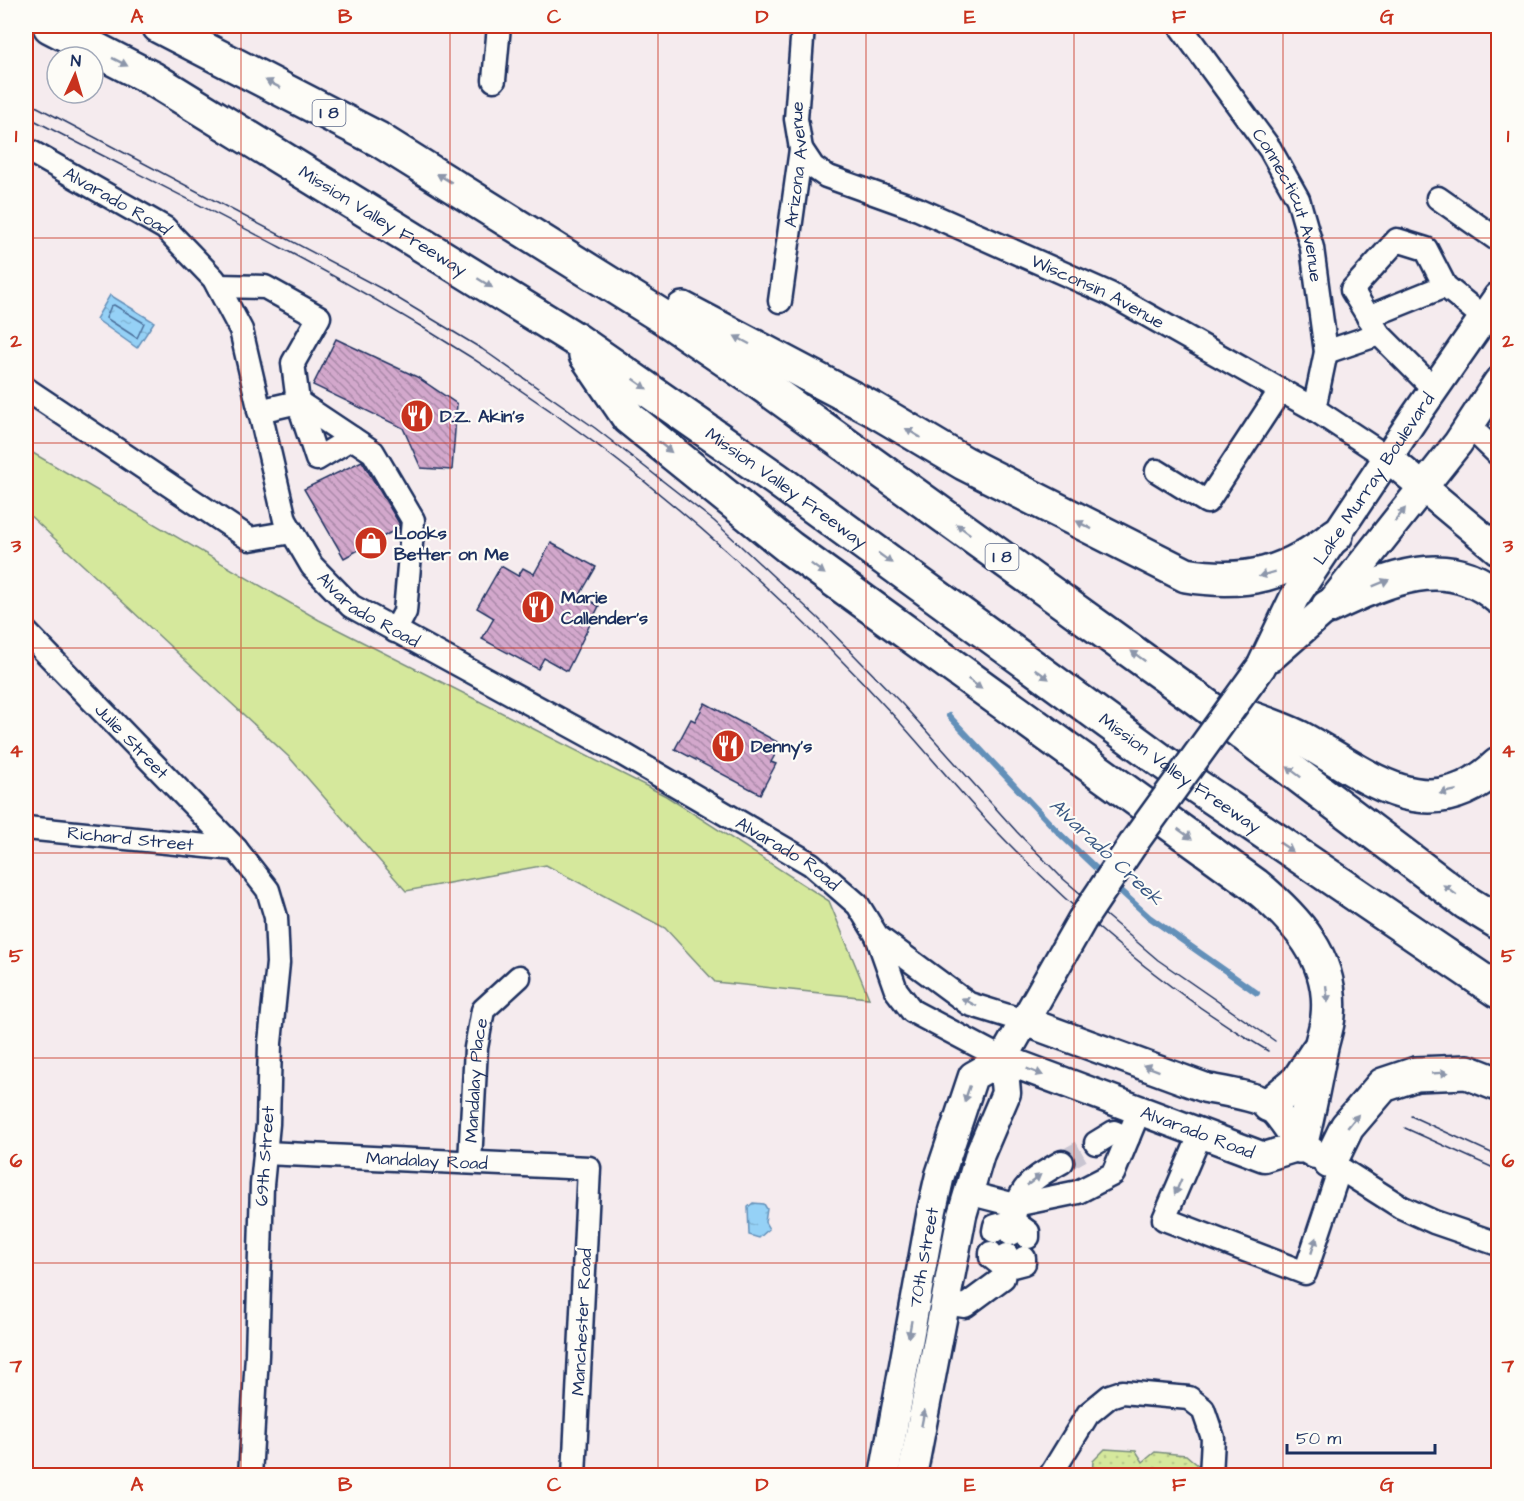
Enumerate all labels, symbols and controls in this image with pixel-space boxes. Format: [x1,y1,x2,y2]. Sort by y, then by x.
text: A [131,3,144,31]
text: B [338,3,353,31]
text: C [547,3,562,31]
text: D [756,3,769,31]
text: E [964,3,976,31]
text: F [1172,3,1187,31]
text: G [1380,3,1394,31]
north arrow [45,45,105,105]
text: N [70,50,82,72]
one-way arrow [112,57,129,67]
one-way arrow [264,79,281,89]
road number: I 8 [312,100,346,126]
street label: Arizona Avenue [778,100,814,229]
text: 1 [15,122,18,150]
text: 1 [1507,122,1510,150]
street label: Connecticut Avenue [1246,123,1329,284]
street label: Mission Valley Freeway [294,159,472,283]
street label: Alvarado Road [59,160,178,240]
one-way arrow [435,173,452,184]
street label: Wisconsin Avenue [1027,248,1169,335]
one-way arrow [477,277,493,288]
text: 2 [9,327,22,355]
text: 2 [1501,327,1514,355]
one-way arrow [733,335,750,345]
one-way arrow [632,378,648,390]
street label: Lake Murray Boulevard [1307,388,1440,570]
restaurant icon: D.Z. Akin's [399,398,435,434]
place label: D.Z. Akin's [440,404,524,429]
street label: Mission Valley Freeway [701,421,872,555]
one-way arrow [904,428,921,438]
one-way arrow [658,441,673,453]
one-way arrow [1393,507,1405,522]
one-way arrow [1076,520,1093,530]
place label: Looks Better on Me [394,521,509,567]
one-way arrow [956,523,972,535]
shop icon: Looks Better on Me [353,525,389,561]
text: 3 [10,532,22,560]
text: 3 [1502,532,1514,560]
road number: I 8 [986,544,1018,570]
one-way arrow [877,552,892,564]
one-way arrow [810,563,825,575]
street label: Alvarado Road [312,566,424,654]
one-way arrow [1258,570,1276,579]
one-way arrow [1373,578,1391,588]
place label: Marie Callender's [561,585,648,631]
restaurant icon: Marie Callender's [520,589,556,625]
one-way arrow [1131,650,1146,662]
one-way arrow [1034,667,1050,680]
one-way arrow [967,678,983,690]
street label: Julie Street [89,698,175,785]
street label: Mission Valley Freeway [1094,707,1266,840]
restaurant icon: Denny's [710,728,746,764]
place label: Denny's [751,734,812,760]
text: 4 [9,737,23,765]
text: 4 [1501,737,1515,765]
one-way arrow [1287,767,1302,779]
one-way arrow [1438,788,1457,797]
water label: Alvarado Creek [1043,792,1170,913]
street label: Alvarado Road [731,810,846,896]
street label: Richard Street [66,820,196,857]
one-way arrow [1177,828,1193,839]
one-way arrow [1278,842,1295,853]
one-way arrow [1442,883,1458,896]
text: 5 [9,942,24,970]
text: 5 [1501,942,1516,970]
one-way arrow [1322,985,1332,1004]
one-way arrow [960,997,977,1007]
street label: Mandalay Place [459,1016,494,1143]
one-way arrow [1142,1063,1160,1073]
one-way arrow [1026,1068,1044,1077]
one-way arrow [1430,1068,1449,1077]
one-way arrow [962,1085,971,1103]
street label: Alvarado Road [1137,1099,1258,1165]
street label: 69th Street [249,1104,281,1207]
one-way arrow [1346,1113,1359,1129]
street label: Mandalay Road [365,1145,488,1176]
text: 6 [10,1147,23,1175]
text: 6 [1502,1147,1515,1175]
one-way arrow [1026,1173,1042,1186]
one-way arrow [1173,1179,1182,1196]
street label: 70th Street [902,1205,945,1310]
one-way arrow [1310,1236,1319,1254]
street label: Manchester Road [566,1248,598,1396]
one-way arrow [905,1320,914,1339]
text: 7 [9,1352,23,1380]
text: 7 [1501,1352,1515,1380]
one-way arrow [919,1408,928,1427]
scale bar [1287,1417,1436,1455]
text: 50 m [1296,1426,1341,1451]
text: A [131,1471,144,1499]
text: B [338,1471,353,1499]
text: C [547,1471,562,1499]
text: D [756,1471,769,1499]
text: E [964,1471,976,1499]
text: F [1172,1471,1187,1499]
text: G [1380,1471,1394,1499]

